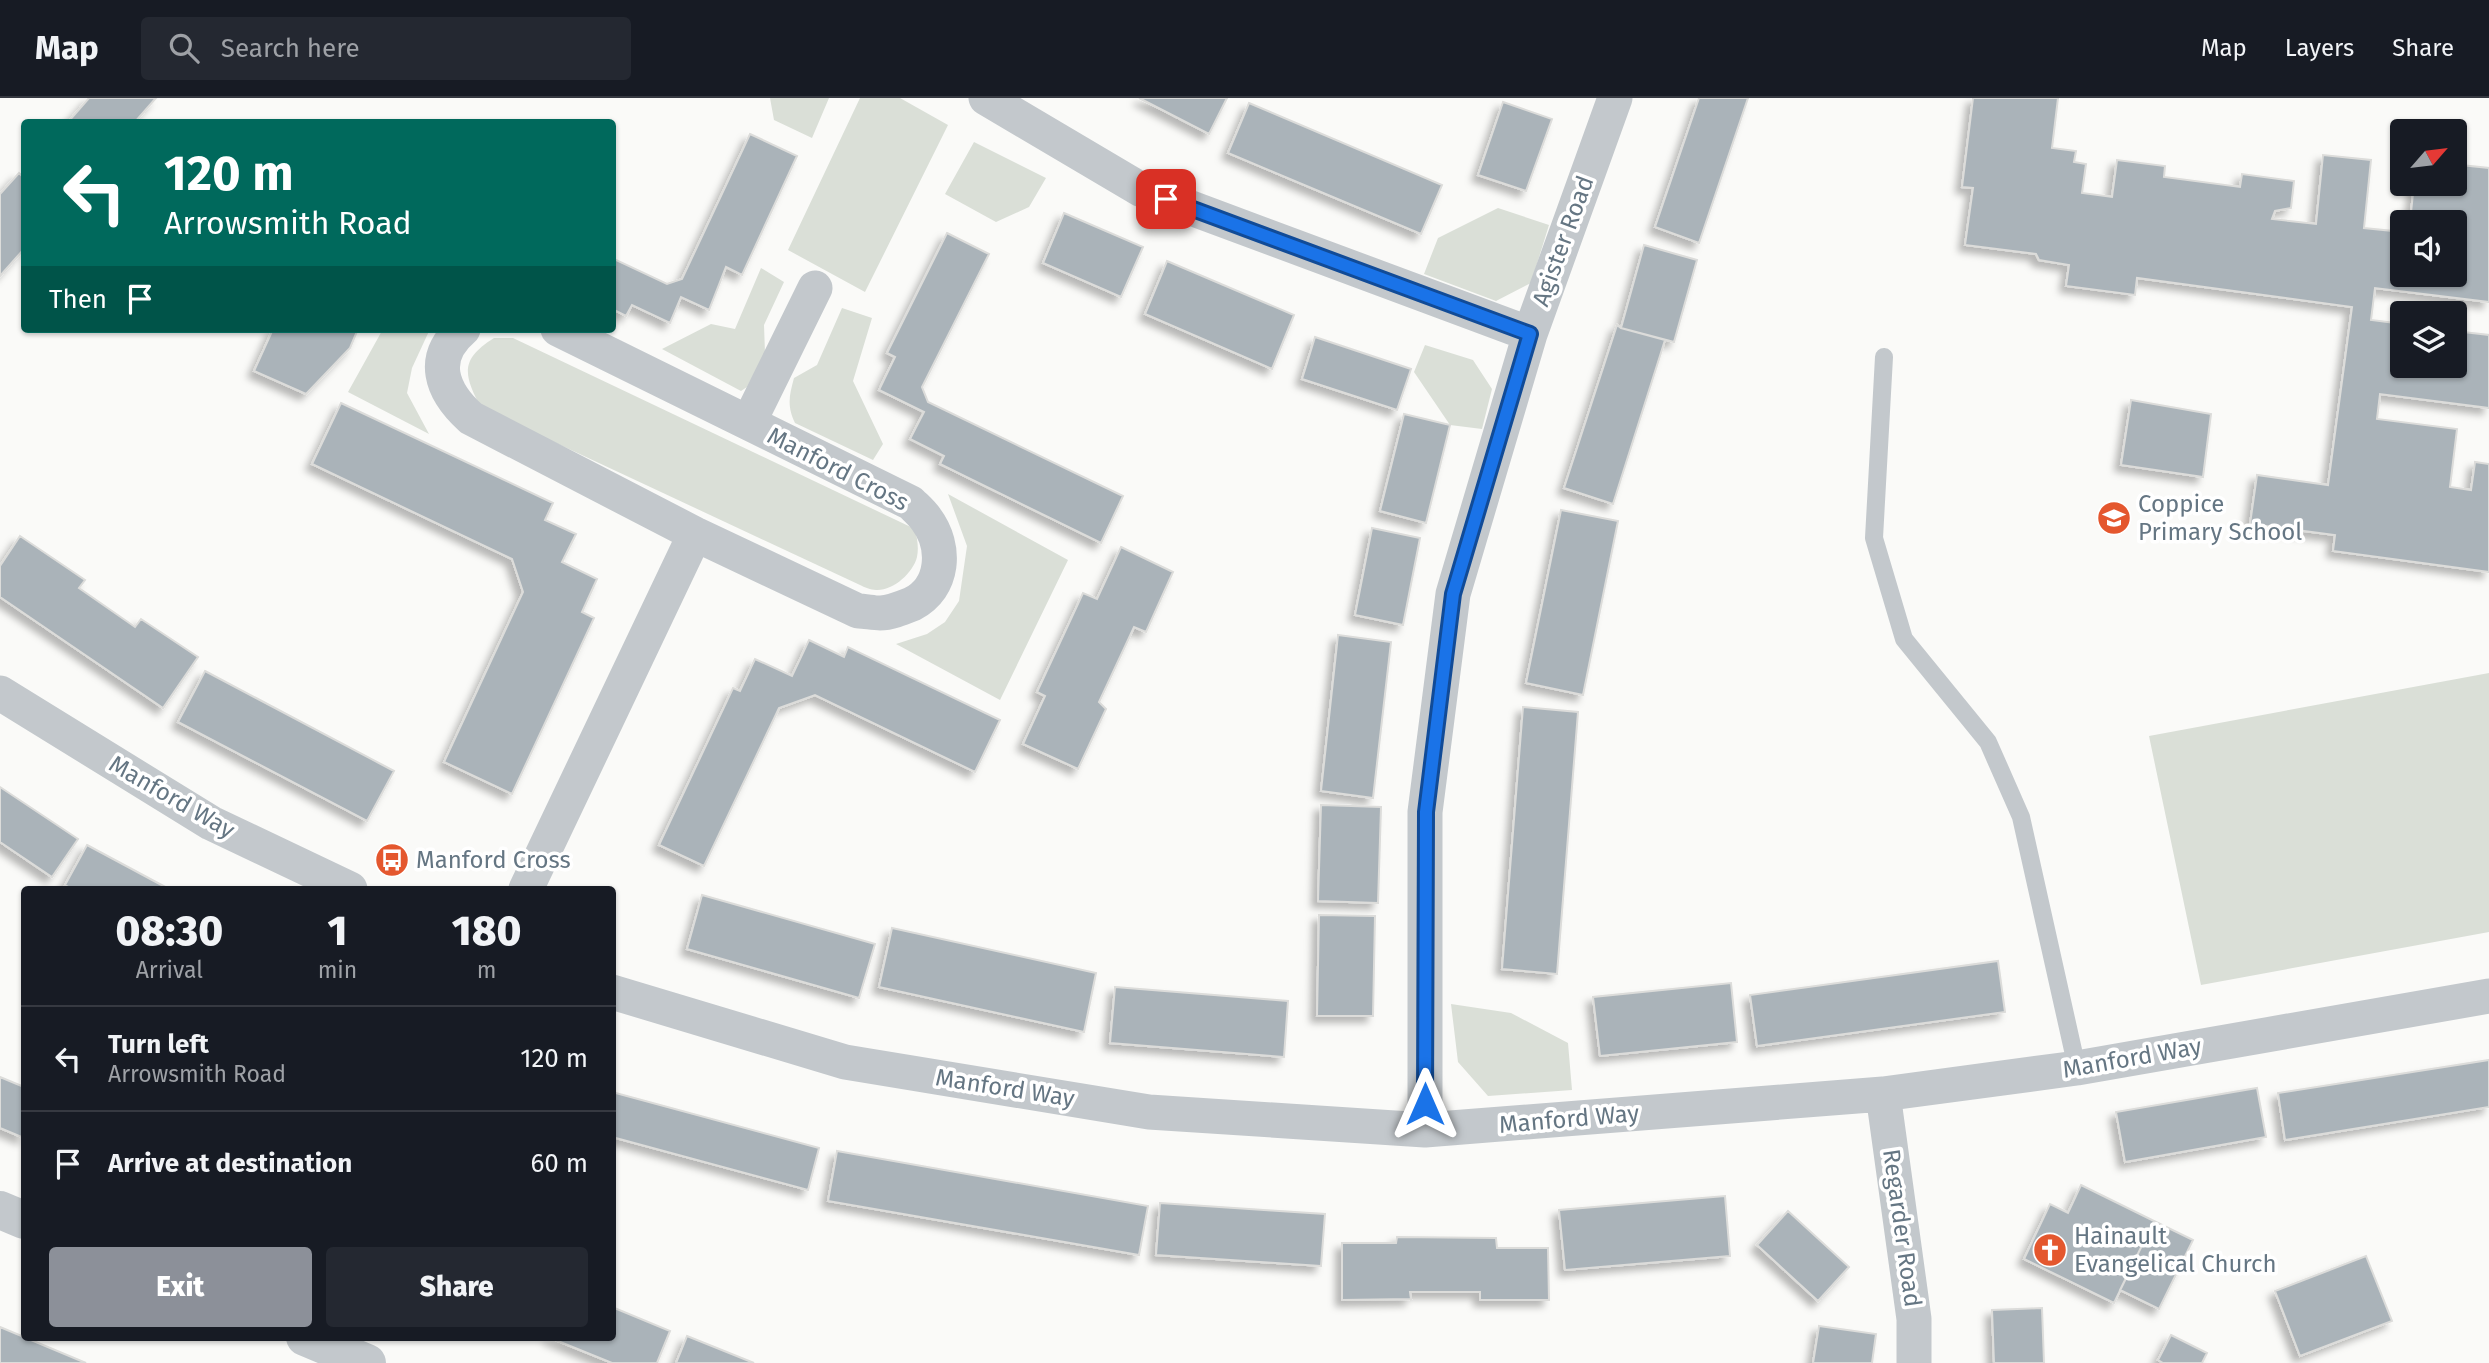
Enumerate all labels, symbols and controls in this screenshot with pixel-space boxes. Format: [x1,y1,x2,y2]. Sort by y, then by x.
search box [141,17,631,80]
text: Map [35,28,99,68]
icon: search [165,29,203,67]
text: Search here [221,33,360,64]
text: Map [2201,34,2247,62]
text: Layers [2285,34,2354,62]
text: Share [2392,34,2454,62]
north arrow [2390,119,2468,196]
map controls [2390,119,2467,378]
text: 120 m [164,144,294,203]
icon: left [49,147,140,238]
pin [1136,169,1196,229]
street label: Agister Road [1526,172,1600,310]
icon: arrive [1147,180,1185,218]
text: Arrowsmith Road [164,204,412,242]
button: sound [2390,210,2467,287]
icon: arrive [121,280,159,318]
text: Then [49,284,107,315]
button: layers [2390,301,2467,378]
street label: Manford Cross [763,421,913,517]
place label: Coppice Primary School [2138,490,2302,546]
school or university icon: Coppice Primary School [2095,499,2133,537]
street label: Manford Way [104,750,240,844]
bus stop icon: Manford Cross [373,841,411,879]
place label: Manford Cross [416,846,571,874]
text: 08:30 [116,906,223,956]
text: 1 [328,906,347,956]
text: 180 [452,906,521,956]
text: Arrival [136,956,203,984]
text: min [318,956,357,984]
text: m [477,956,497,984]
text: Turn left [108,1029,209,1060]
street label: Manford Way [2060,1032,2204,1084]
icon: left [49,1040,87,1078]
text: 120 m [520,1043,588,1074]
text: Arrowsmith Road [108,1060,286,1088]
street label: Manford Way [933,1063,1077,1113]
position arrow [1388,1067,1462,1141]
street label: Manford Way [1498,1099,1640,1139]
icon: arrive [49,1145,87,1183]
street label: Regarder Road [1877,1147,1927,1309]
text: Arrive at destination [108,1148,352,1179]
text: 60 m [530,1148,588,1179]
place label: Hainault Evangelical Church [2074,1222,2277,1278]
church icon: Hainault Evangelical Church [2031,1231,2069,1269]
button: Exit [49,1247,312,1327]
button: Share [326,1247,588,1327]

